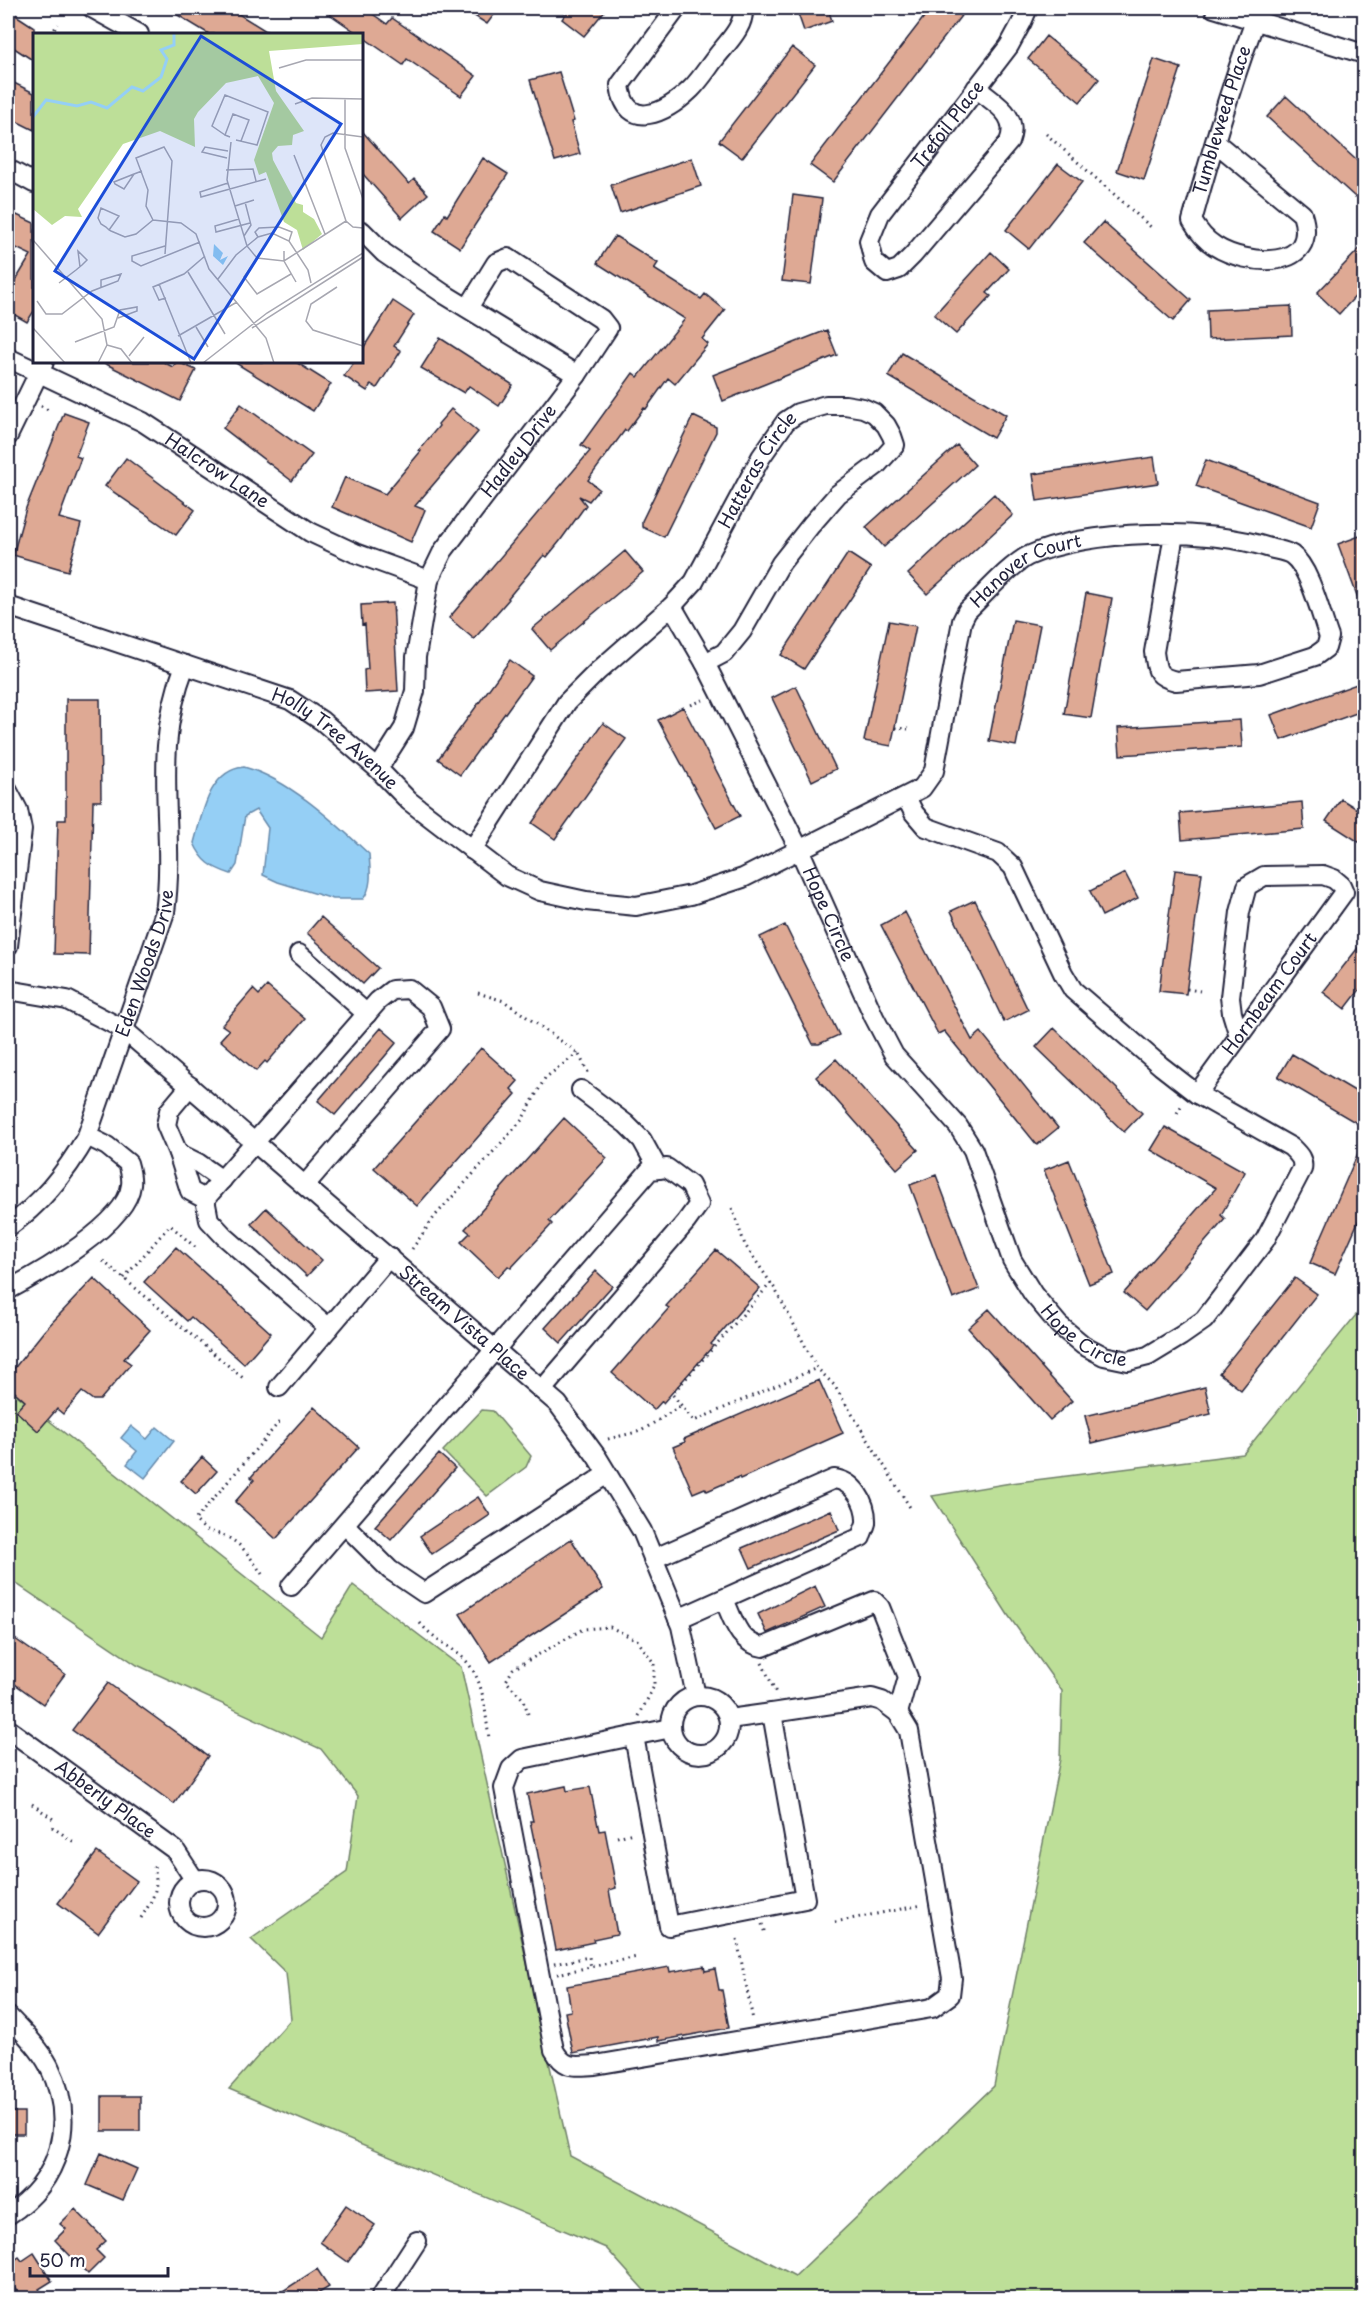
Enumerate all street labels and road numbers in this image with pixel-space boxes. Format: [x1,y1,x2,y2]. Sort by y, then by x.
street label: Tumbleweed Place [1185,42,1257,198]
street label: Trefoil Place [904,74,990,174]
street label: Hadley Drive [474,398,562,502]
street label: Hatteras Circle [710,403,801,533]
street label: Halcrow Lane [160,425,275,514]
street label: Hanover Court [963,526,1083,613]
street label: Holly Tree Avenue [269,680,406,795]
street label: Hope Circle [797,862,863,966]
street label: Eden Woods Drive [108,888,179,1040]
street label: Hornbeam Court [1215,926,1323,1060]
street label: Stream Vista Place [394,1258,536,1386]
street label: Hope Circle [1035,1298,1130,1373]
street label: Abberly Place [50,1752,162,1844]

